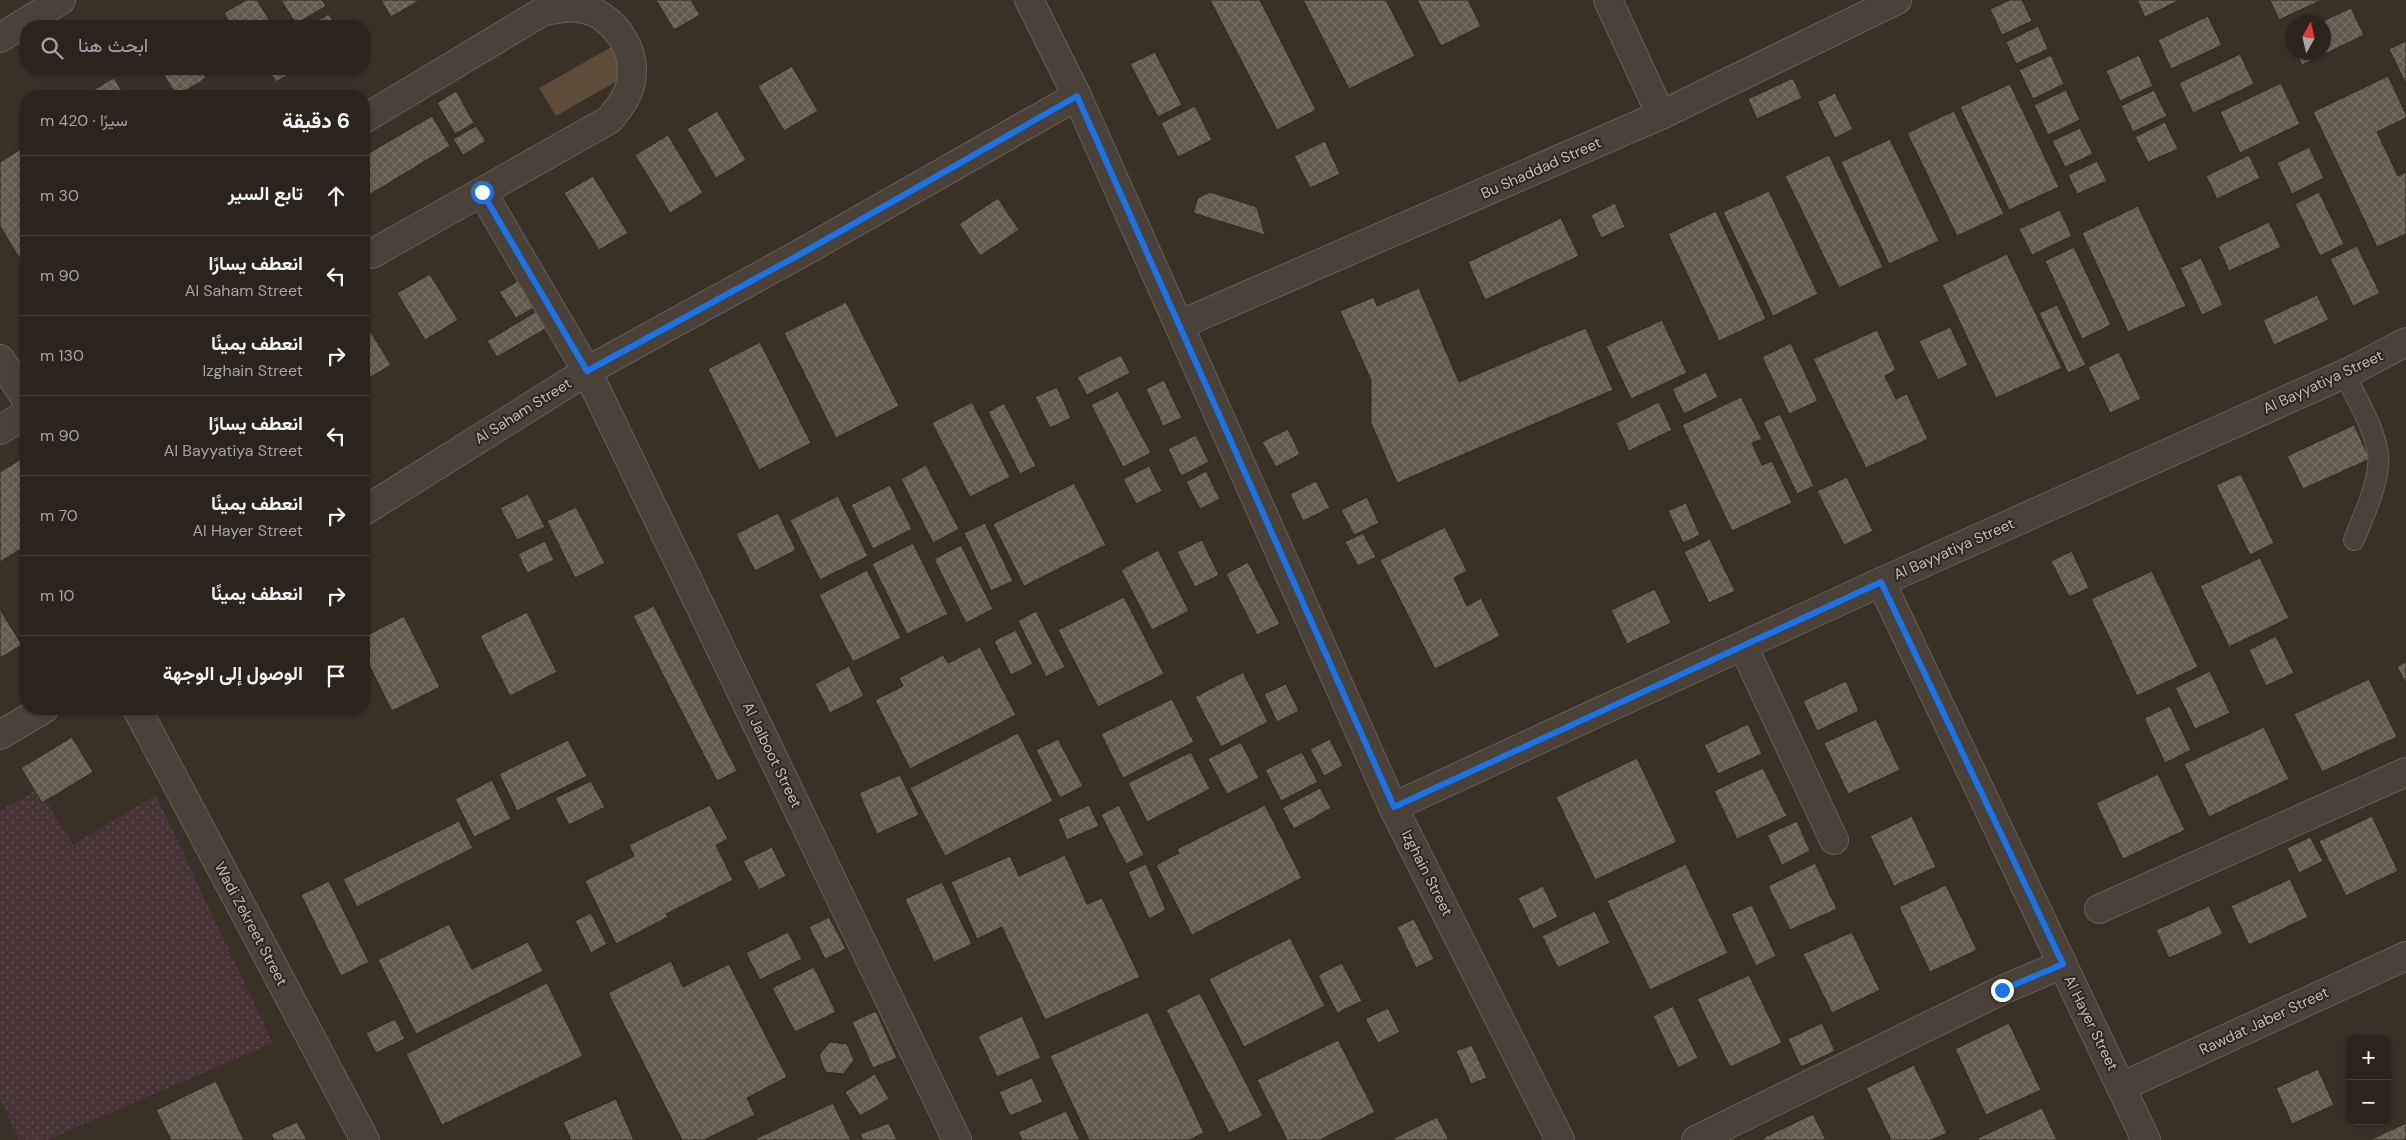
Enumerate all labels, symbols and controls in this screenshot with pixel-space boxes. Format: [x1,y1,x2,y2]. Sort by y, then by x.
north arrow [2286,15,2331,60]
search box [20,20,370,75]
text: ابحث هنا [78,33,148,58]
icon: search [38,34,66,62]
text: 6 دقيقة [282,107,350,135]
text: سيرًا · 420 m [40,110,128,131]
street label: Bu Shaddad Street [1478,132,1605,204]
text: تابع السير [228,181,303,206]
route start [471,181,494,204]
icon: ahead [322,182,350,210]
text: 30 m [40,185,79,206]
text: انعطف يسارًا [209,251,303,276]
icon: left [322,262,350,290]
text: 90 m [40,265,80,286]
text: Al Saham Street [185,280,303,301]
text: انعطف يمينًا [211,331,303,356]
icon: right [322,342,350,370]
text: 130 m [40,345,84,366]
street label: Al Bayyatiya Street [2260,345,2386,419]
text: Izghain Street [202,360,303,381]
street label: Al Saham Street [471,373,575,449]
text: انعطف يسارًا [209,411,303,436]
icon: left [322,422,350,450]
text: 90 m [40,425,80,446]
text: Al Bayyatiya Street [164,440,303,461]
text: انعطف يمينًا [211,491,303,516]
icon: right [322,502,350,530]
text: 70 m [40,505,78,526]
street label: Al Bayyatiya Street [1890,513,2018,585]
text: Al Hayer Street [192,520,303,541]
text: انعطف يمينًا [211,581,303,606]
icon: right [322,582,350,610]
text: 10 m [40,585,74,606]
text: الوصول إلى الوجهة [163,661,303,686]
icon: arrive [322,662,350,690]
street label: Al Jalboot Street [738,699,806,811]
street label: Izghain Street [1397,826,1457,920]
street label: Wadi Zekreet Street [210,859,292,990]
street label: Al Hayer Street [2059,972,2123,1074]
route end [1991,979,2014,1002]
street label: Rawdat Jaber Street [2196,982,2332,1060]
map controls [2346,1035,2391,1125]
button: + [2346,1035,2391,1080]
button: − [2346,1080,2391,1125]

